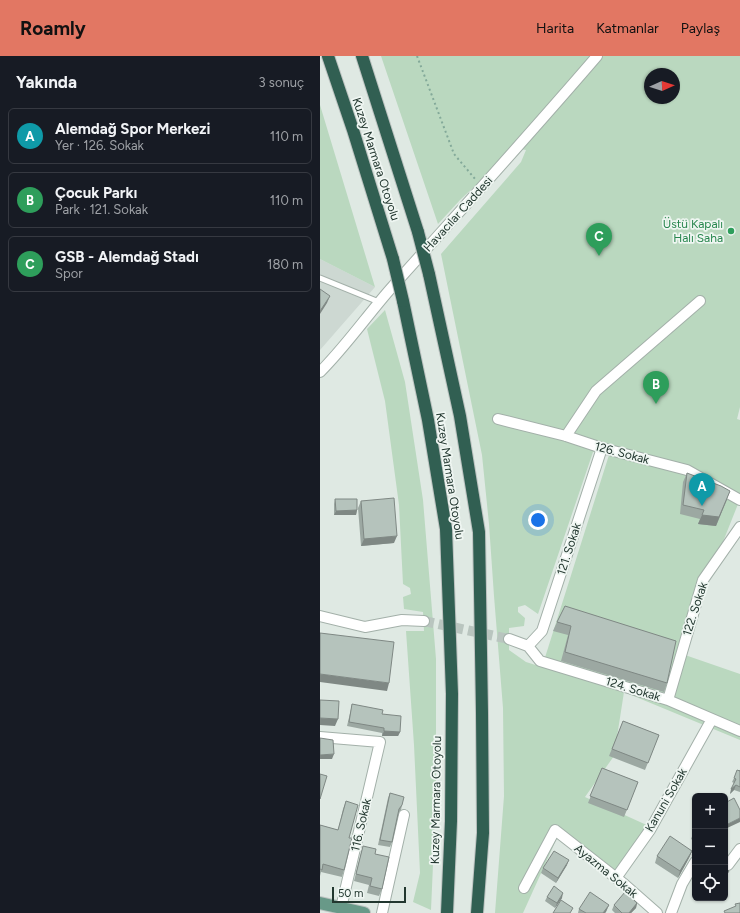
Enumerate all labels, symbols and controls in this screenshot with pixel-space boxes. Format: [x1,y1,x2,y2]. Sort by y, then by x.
text: Roamly [20,17,86,40]
text: Harita [536,20,574,37]
text: Katmanlar [596,20,659,37]
text: Paylaş [681,20,720,37]
north arrow [644,68,680,104]
text: Yakında [16,72,77,92]
text: 3 sonuç [259,75,304,90]
street label: Kuzey Marmara Otoyolu [349,96,403,222]
text: Alemdağ Spor Merkezi [55,120,210,138]
text: A [25,129,35,144]
text: 110 m [270,129,303,144]
text: Yer · 126. Sokak [55,138,144,153]
street label: Havacılar Caddesi [421,174,495,254]
text: Çocuk Parkı [55,184,138,202]
text: B [26,193,34,208]
text: 110 m [270,193,303,208]
text: Park · 121. Sokak [55,202,148,217]
place label: Üstü Kapalı Halı Saha [663,217,723,245]
pin: C [586,223,612,256]
marker: Üstü Kapalı Halı Saha [726,226,736,236]
text: GSB - Alemdağ Stadı [55,248,199,266]
text: C [25,257,35,272]
text: 180 m [267,257,303,272]
text: Spor [55,266,83,281]
pin: B [643,371,669,404]
street label: Kuzey Marmara Otoyolu [433,411,467,541]
street label: 126. Sokak [593,439,651,467]
pin: A [689,473,715,506]
your location [528,510,548,530]
street label: 121. Sokak [554,521,584,577]
street label: 122. Sokak [680,580,710,638]
street label: 124. Sokak [604,674,662,704]
street label: Kuzey Marmara Otoyolu [428,736,444,864]
street label: Kanuni Sokak [642,766,690,834]
map controls [692,793,728,901]
button: + [692,793,728,829]
street label: 116. Sokak [348,797,374,853]
button: − [692,829,728,865]
street label: Ayazma Sokak [572,841,641,901]
button: locate [692,865,728,901]
scale bar [332,885,406,904]
text: 50 m [338,887,363,900]

